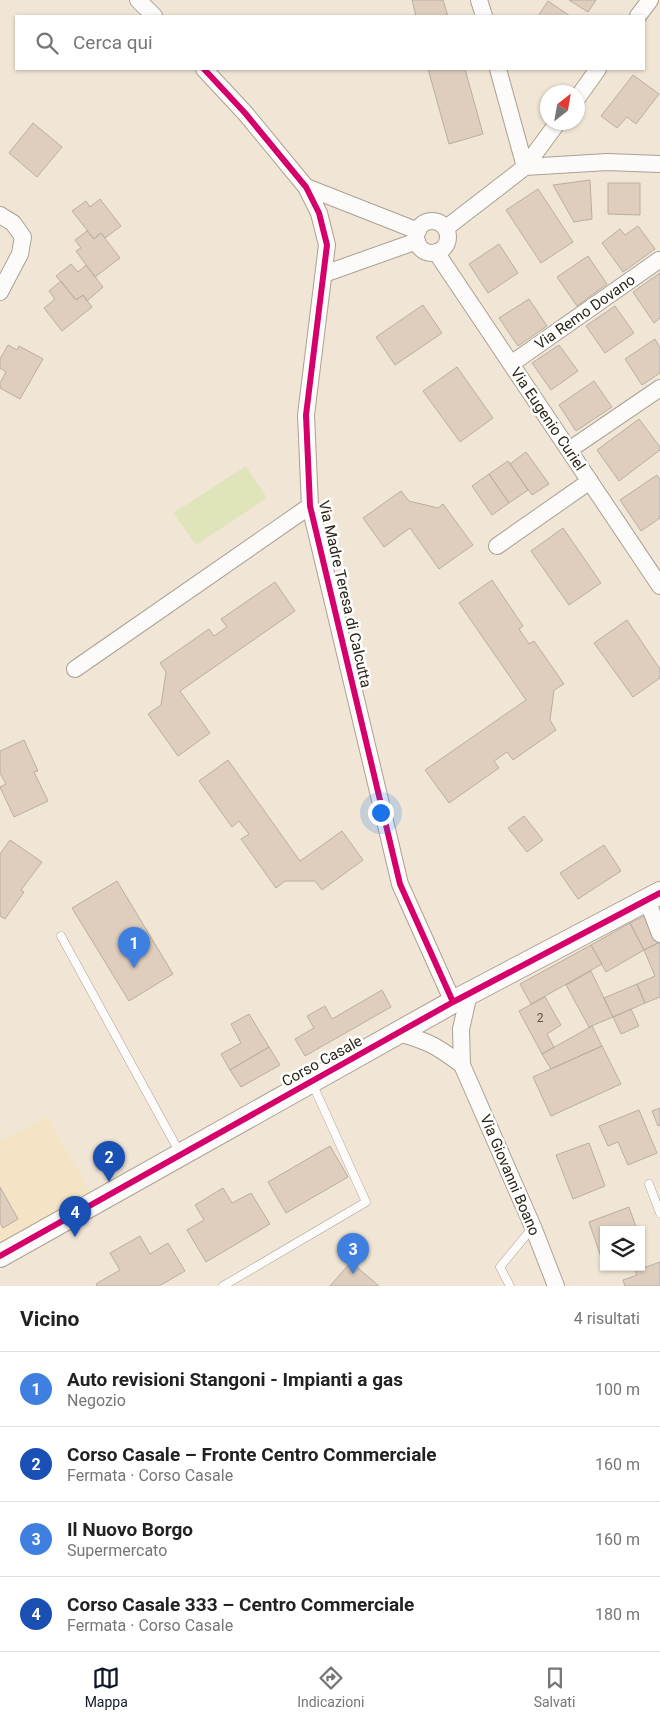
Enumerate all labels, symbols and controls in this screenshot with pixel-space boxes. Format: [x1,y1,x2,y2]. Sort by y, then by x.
search box [15,15,645,70]
icon: search [33,29,61,57]
text: Cerca qui [73,31,153,54]
north arrow [540,85,585,130]
street label: Via Remo Dovano [531,271,639,353]
street label: Via Eugenio Curiel [507,364,589,474]
street label: Via Madre Teresa di Calcutta [315,499,375,689]
your location [368,800,394,826]
pin: 1 [118,927,150,968]
house number: 2 [537,1011,544,1025]
street label: Corso Casale [279,1032,365,1090]
street label: Via Giovanni Boano [476,1112,544,1238]
pin: 2 [93,1141,125,1182]
pin: 4 [59,1196,91,1237]
map controls [600,1226,645,1271]
button: layers [600,1226,645,1271]
pin: 3 [337,1233,369,1274]
text: Vicino [20,1307,79,1331]
text: 4 risultati [574,1309,640,1328]
text: Auto revisioni Stangoni - Impianti a gas [67,1368,403,1391]
text: 1 [31,1380,41,1399]
text: 100 m [595,1380,640,1399]
text: Negozio [67,1391,126,1410]
text: Corso Casale – Fronte Centro Commerciale [67,1443,437,1466]
text: 2 [31,1455,41,1474]
text: 160 m [595,1455,640,1474]
text: Fermata · Corso Casale [67,1466,233,1485]
text: Il Nuovo Borgo [67,1518,193,1541]
text: 3 [31,1530,41,1549]
text: 160 m [595,1530,640,1549]
text: Supermercato [67,1541,167,1560]
text: Corso Casale 333 – Centro Commerciale [67,1593,414,1616]
text: 4 [31,1605,41,1624]
text: 180 m [595,1605,640,1624]
text: Fermata · Corso Casale [67,1616,233,1635]
tab: Mappa [85,1664,128,1710]
tab: Indicazioni [297,1664,364,1710]
tab: Salvati [534,1664,575,1710]

